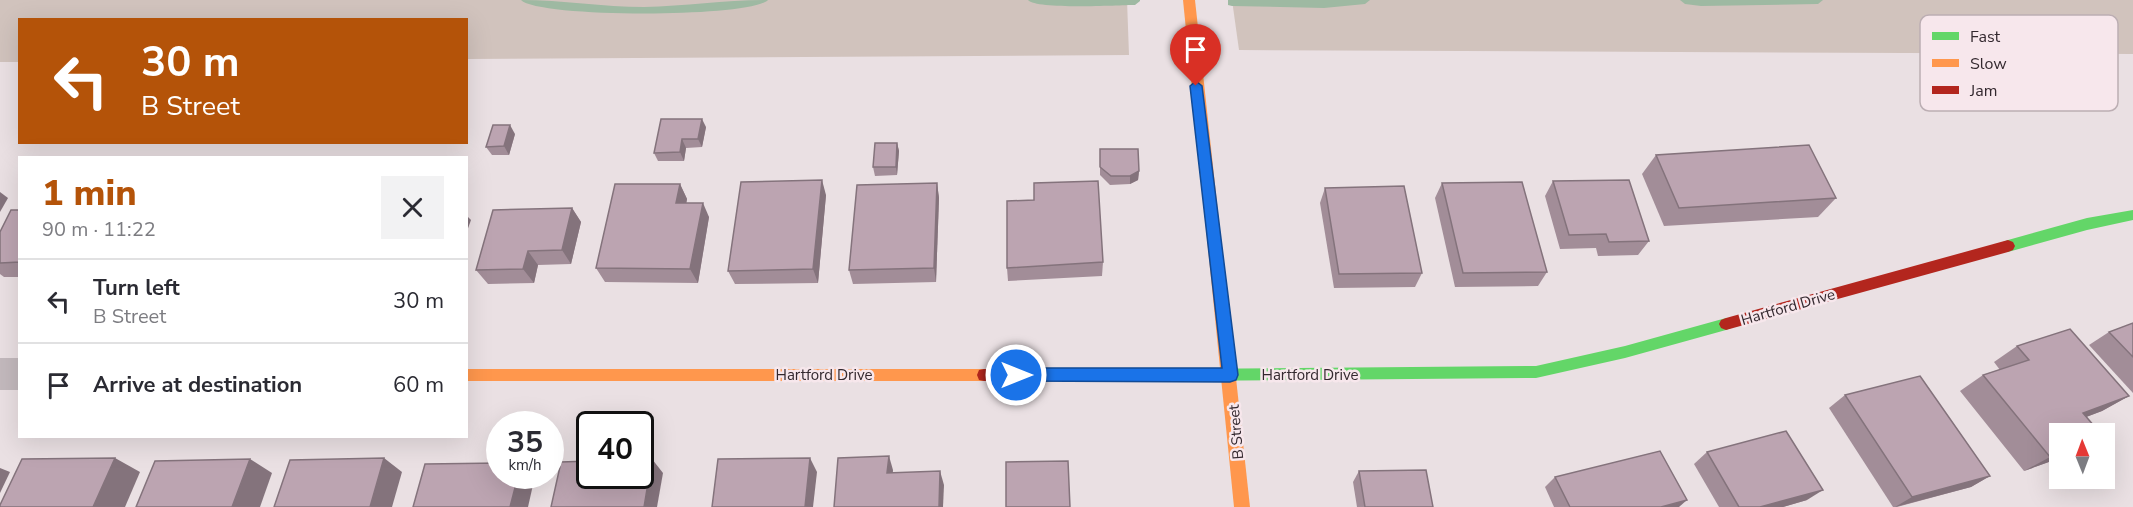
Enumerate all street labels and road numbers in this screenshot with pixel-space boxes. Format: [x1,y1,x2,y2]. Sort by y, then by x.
street label: Hartford Drive [1739,284,1837,330]
street label: Hartford Drive [776,365,873,385]
street label: Hartford Drive [1262,365,1359,385]
street label: B Street [1224,403,1248,460]

